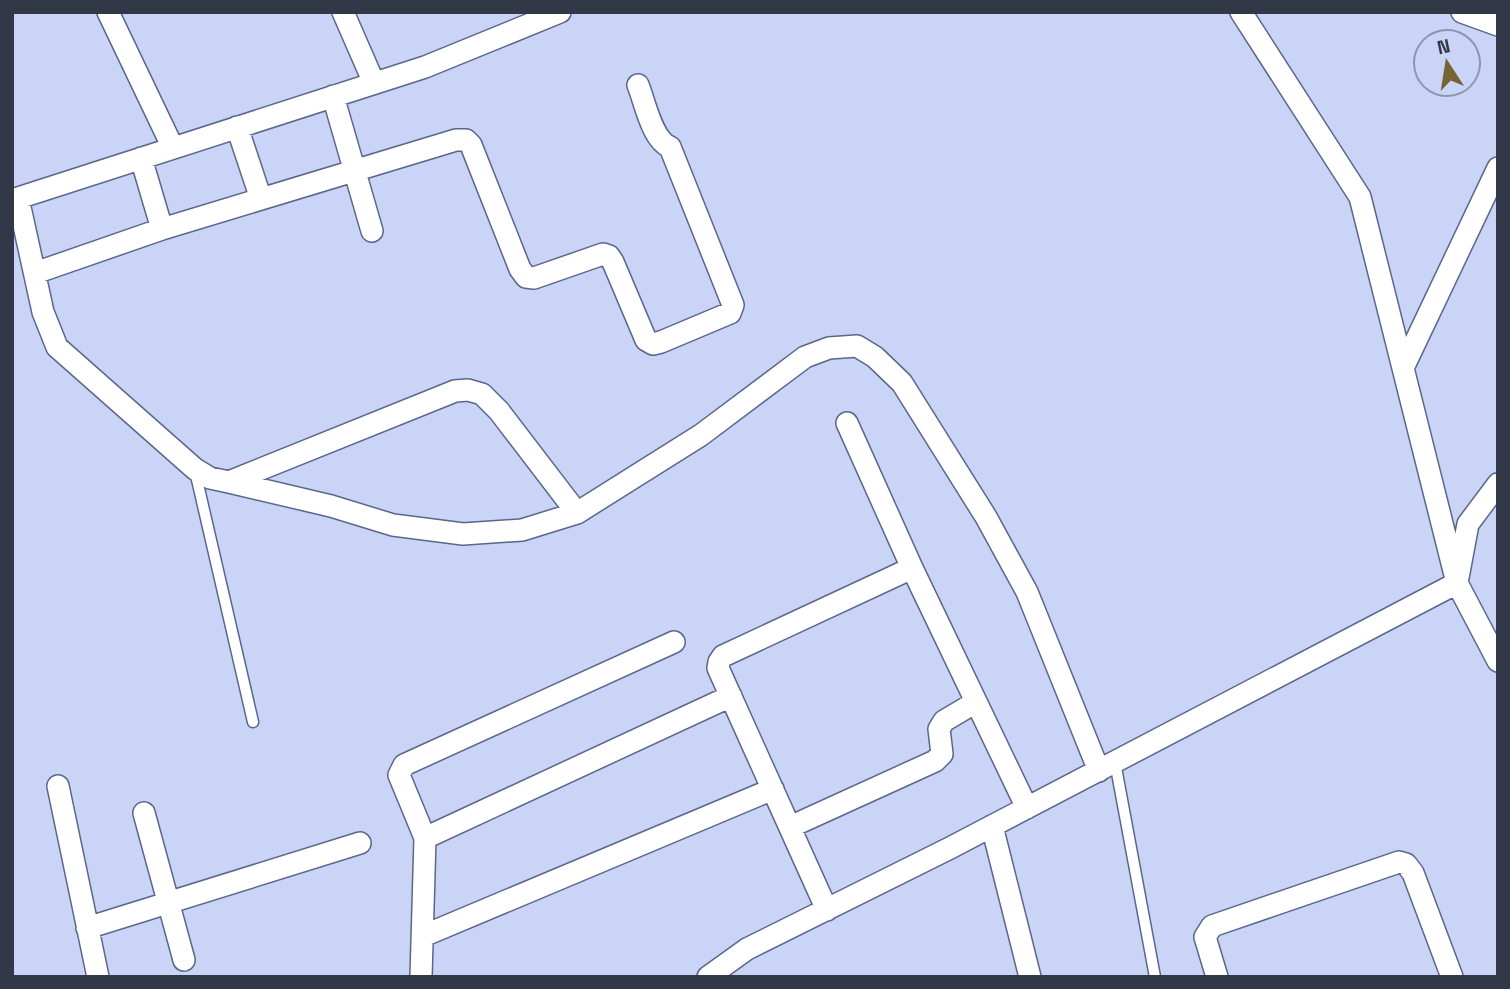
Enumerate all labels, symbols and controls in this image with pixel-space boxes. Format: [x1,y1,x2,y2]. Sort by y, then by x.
north arrow [1412,28,1482,98]
text: N [1435,33,1452,60]

